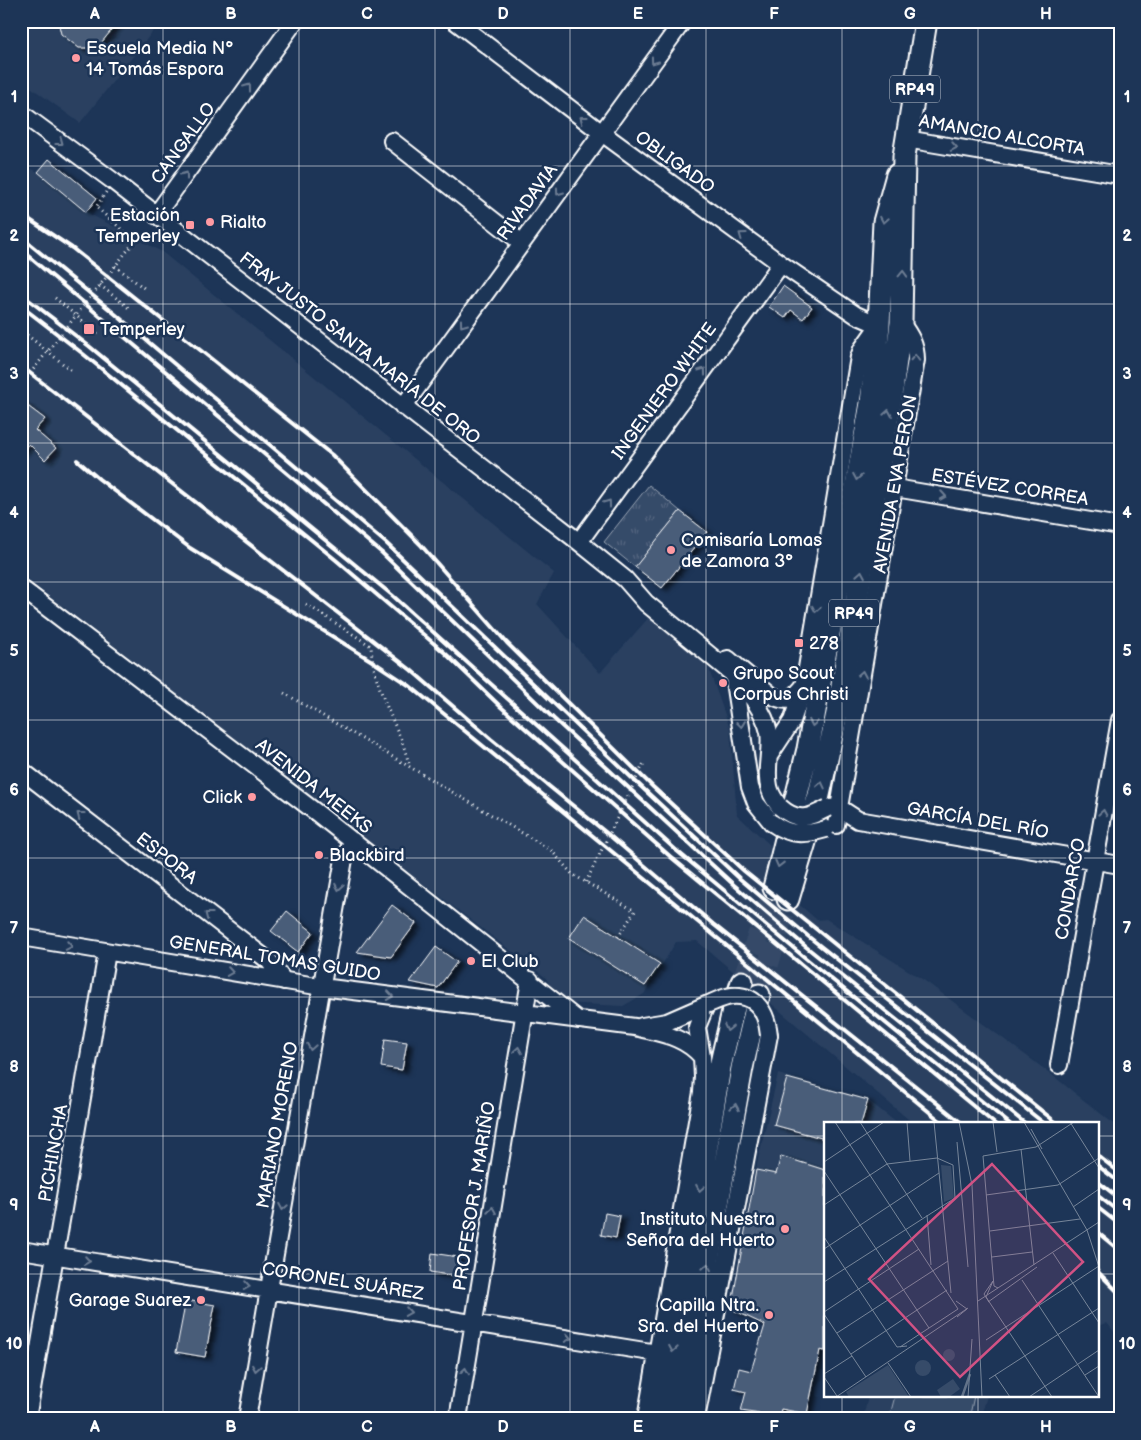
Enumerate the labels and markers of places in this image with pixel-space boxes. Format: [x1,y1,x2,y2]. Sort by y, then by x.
place label: Escuela Media N° 14 Tomás Espora [86,38,234,80]
marker: Escuela Media N° 14 Tomás Espora [70,52,82,64]
place label: Estación Temperley [95,205,181,247]
place label: Rialto [220,212,266,233]
marker: Rialto [204,216,216,228]
marker: Estación Temperley [184,219,196,231]
place label: Temperley [100,319,185,340]
marker: Temperley [82,322,96,336]
place label: Comisaría Lomas de Zamora 3° [681,530,822,572]
marker: Comisaría Lomas de Zamora 3° [665,544,677,556]
place label: 278 [809,633,839,654]
marker: 278 [793,637,805,649]
place label: Grupo Scout Corpus Christi [733,663,849,705]
marker: Grupo Scout Corpus Christi [717,677,729,689]
place label: Click [203,787,242,808]
marker: Click [246,791,258,803]
place label: Blackbird [329,845,405,866]
marker: Blackbird [313,849,325,861]
place label: El Club [481,951,539,972]
marker: El Club [465,955,477,967]
place label: Instituto Nuestra Señora del Huerto [626,1209,775,1251]
marker: Instituto Nuestra Señora del Huerto [779,1223,791,1235]
place label: Garage Suarez [69,1290,191,1311]
marker: Garage Suarez [195,1294,207,1306]
place label: Capilla Ntra. Sra. del Huerto [638,1295,759,1337]
marker: Capilla Ntra. Sra. del Huerto [763,1309,775,1321]

